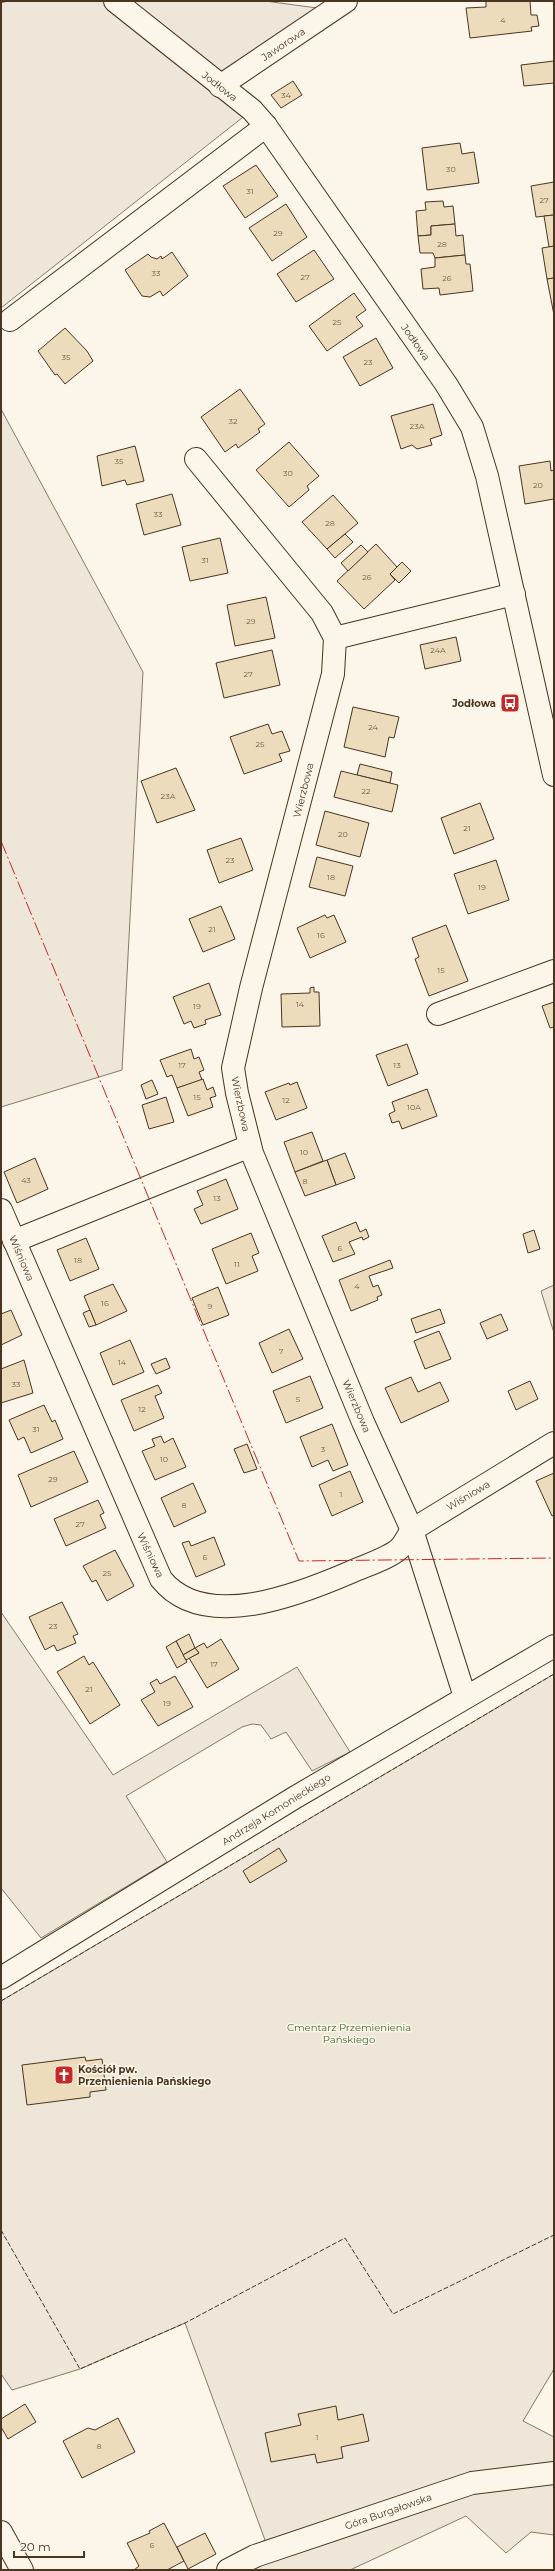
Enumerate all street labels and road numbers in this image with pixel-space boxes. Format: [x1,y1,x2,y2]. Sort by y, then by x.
street label: Jaworowa [258,25,308,64]
street label: Jodłowa [199,68,240,104]
street label: Jodłowa [398,321,433,363]
street label: Wierzbowa [290,761,317,819]
street label: Wierzbowa [228,1075,253,1133]
street label: Wiśniowa [6,1233,37,1283]
street label: Wierzbowa [340,1378,374,1435]
street label: Wiśniowa [444,1477,492,1514]
street label: Wiśniowa [134,1530,167,1580]
street label: Andrzeja Komonieckiego [219,1771,333,1848]
street label: Góra Burgałowska [343,2490,433,2532]

